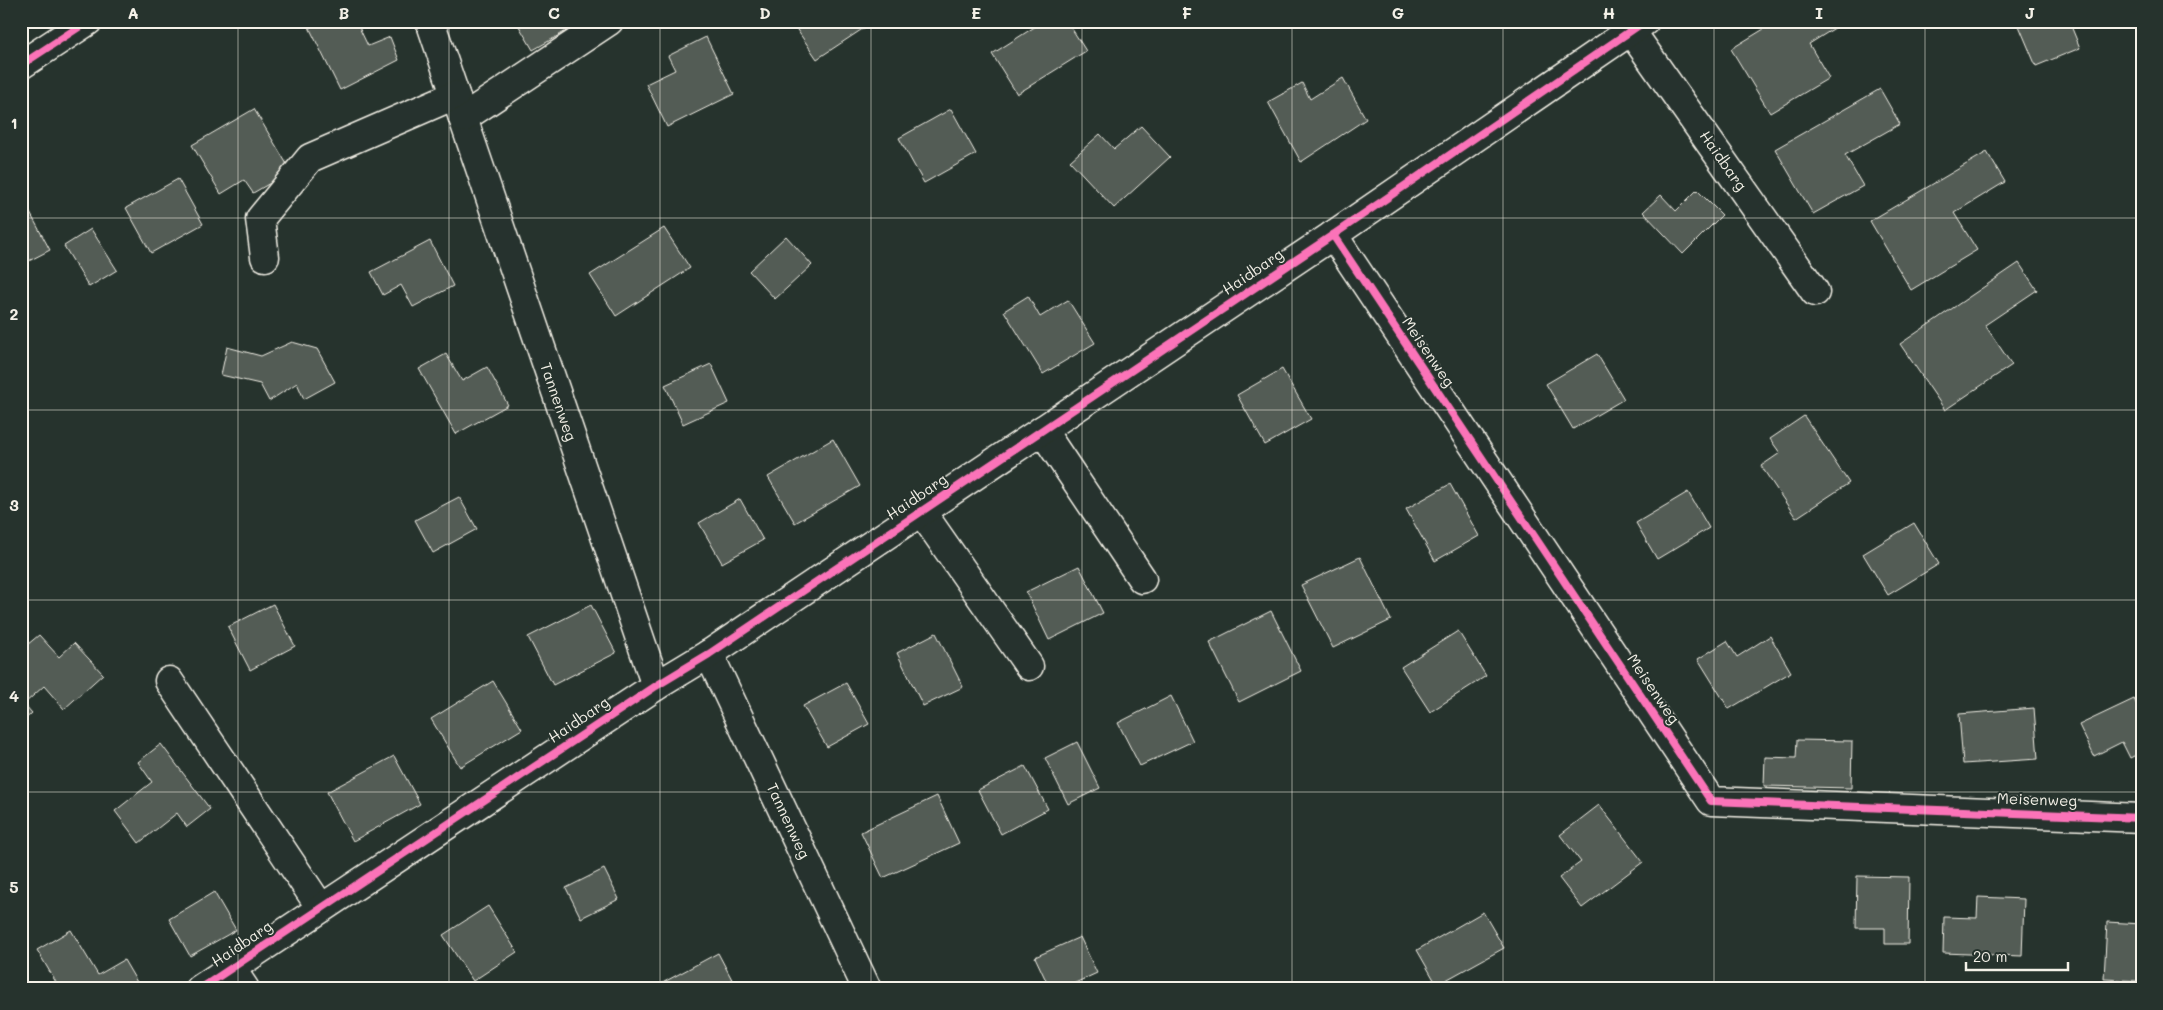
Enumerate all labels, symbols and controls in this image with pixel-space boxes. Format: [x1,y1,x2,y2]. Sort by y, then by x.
text: A [127,2,139,23]
text: B [339,2,349,23]
text: C [548,2,560,23]
text: D [759,2,771,23]
text: E [971,2,981,23]
text: F [1182,2,1192,23]
text: G [1392,2,1404,23]
text: H [1603,2,1615,23]
text: I [1815,2,1823,23]
text: J [2025,2,2035,23]
text: 1 [10,112,18,133]
street label: Haidbarg [1696,126,1752,195]
street label: Haidbarg [1218,243,1287,299]
text: 2 [10,303,19,324]
street label: Meisenweg [1398,313,1460,391]
street label: Tannenweg [536,360,582,444]
street label: Haidbarg [882,468,951,524]
text: 3 [9,494,19,515]
street label: Meisenweg [1623,650,1685,728]
text: 4 [9,685,19,706]
street label: Haidbarg [544,691,613,747]
street label: Tannenweg [763,779,815,862]
street label: Meisenweg [1997,788,2078,810]
text: 5 [9,876,19,897]
street label: Haidbarg [207,915,276,971]
scale bar [1966,940,2068,972]
text: 20 m [1973,946,2007,966]

